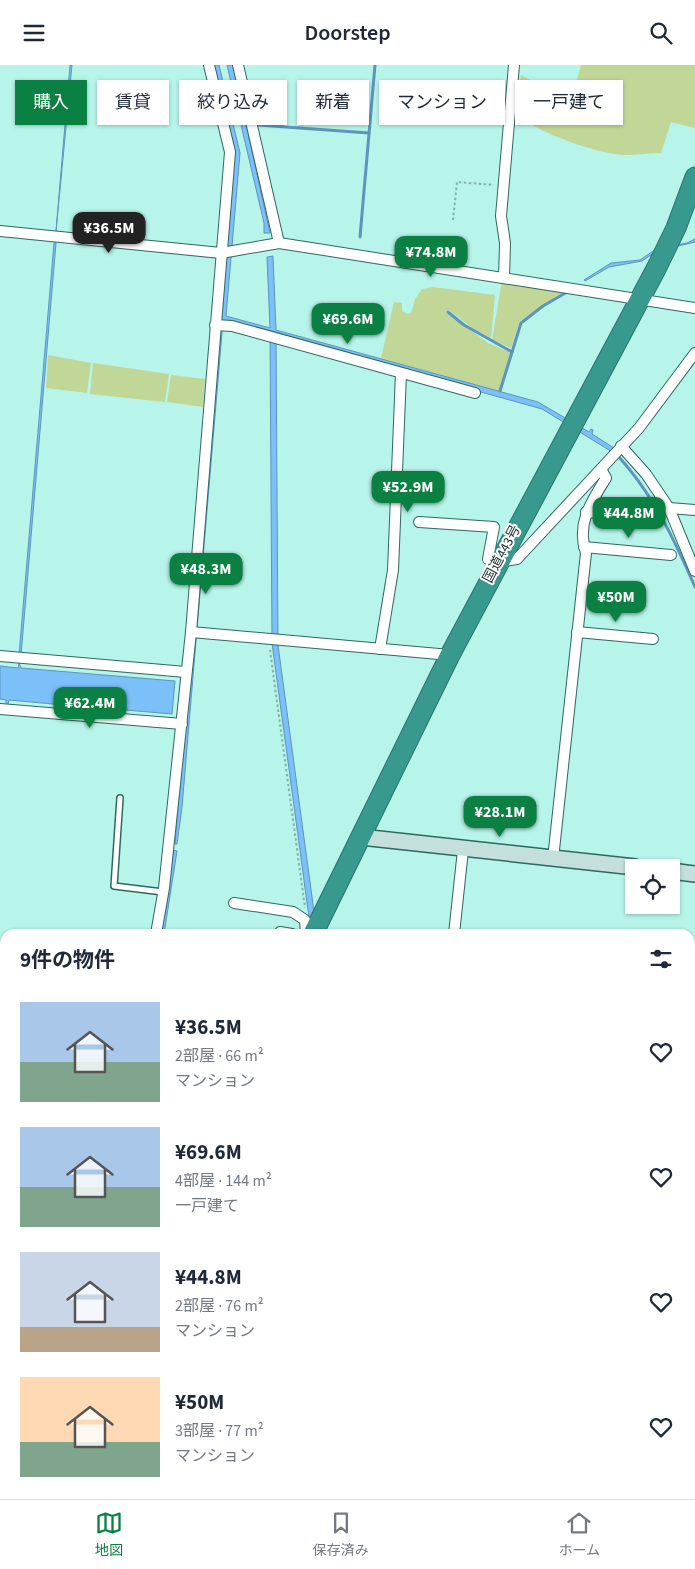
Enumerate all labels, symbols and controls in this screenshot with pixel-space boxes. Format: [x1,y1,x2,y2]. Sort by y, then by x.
text: Doorstep [304,17,391,49]
icon: menu [20,19,48,47]
icon: search [647,19,675,47]
chip: 購入 [15,80,87,125]
chip: 賃貸 [97,80,169,125]
chip: 絞り込み [179,80,287,125]
chip: 新着 [297,80,369,125]
chip: マンション [379,80,505,125]
chip: 一戸建て [515,80,623,125]
pin: ¥36.5M [68,211,150,254]
text: ¥36.5M [84,217,134,239]
pin: ¥74.8M [390,235,472,278]
text: ¥74.8M [406,241,456,263]
pin: ¥69.6M [307,303,389,345]
text: ¥69.6M [323,308,373,330]
pin: ¥52.9M [367,471,449,513]
text: ¥52.9M [383,476,433,498]
pin: ¥44.8M [588,497,670,539]
text: ¥44.8M [604,502,654,524]
street label: 国道443号 [478,522,526,586]
pin: ¥48.3M [165,553,247,595]
text: ¥48.3M [181,558,231,580]
pin: ¥50M [586,581,646,623]
text: ¥50M [597,586,635,608]
pin: ¥62.4M [49,687,131,729]
text: ¥62.4M [65,692,115,714]
pin: ¥28.1M [459,795,541,838]
text: ¥28.1M [475,801,525,823]
map controls [625,859,680,914]
button: locate [625,859,680,914]
text: 9件の物件 [20,945,115,975]
icon: filters [647,945,675,973]
text: ¥36.5M [175,1012,242,1042]
icon: home [60,1022,120,1082]
icon: heart [647,1038,675,1066]
text: 2部屋 · 66 m² [175,1045,264,1067]
text: マンション [175,1070,255,1092]
text: ¥69.6M [175,1137,242,1167]
icon: home [60,1147,120,1207]
icon: heart [647,1163,675,1191]
text: 4部屋 · 144 m² [175,1170,272,1192]
text: 一戸建て [175,1195,239,1217]
text: ¥44.8M [175,1262,242,1292]
icon: home [60,1272,120,1332]
icon: heart [647,1288,675,1316]
text: 2部屋 · 76 m² [175,1295,264,1317]
text: マンション [175,1320,255,1342]
text: ¥50M [175,1387,224,1417]
icon: home [60,1397,120,1457]
icon: heart [647,1413,675,1441]
text: 3部屋 · 77 m² [175,1420,264,1442]
text: マンション [175,1445,255,1467]
tab: 地図 [95,1509,123,1561]
tab: 保存済み [313,1509,369,1561]
tab: ホーム [558,1509,600,1561]

